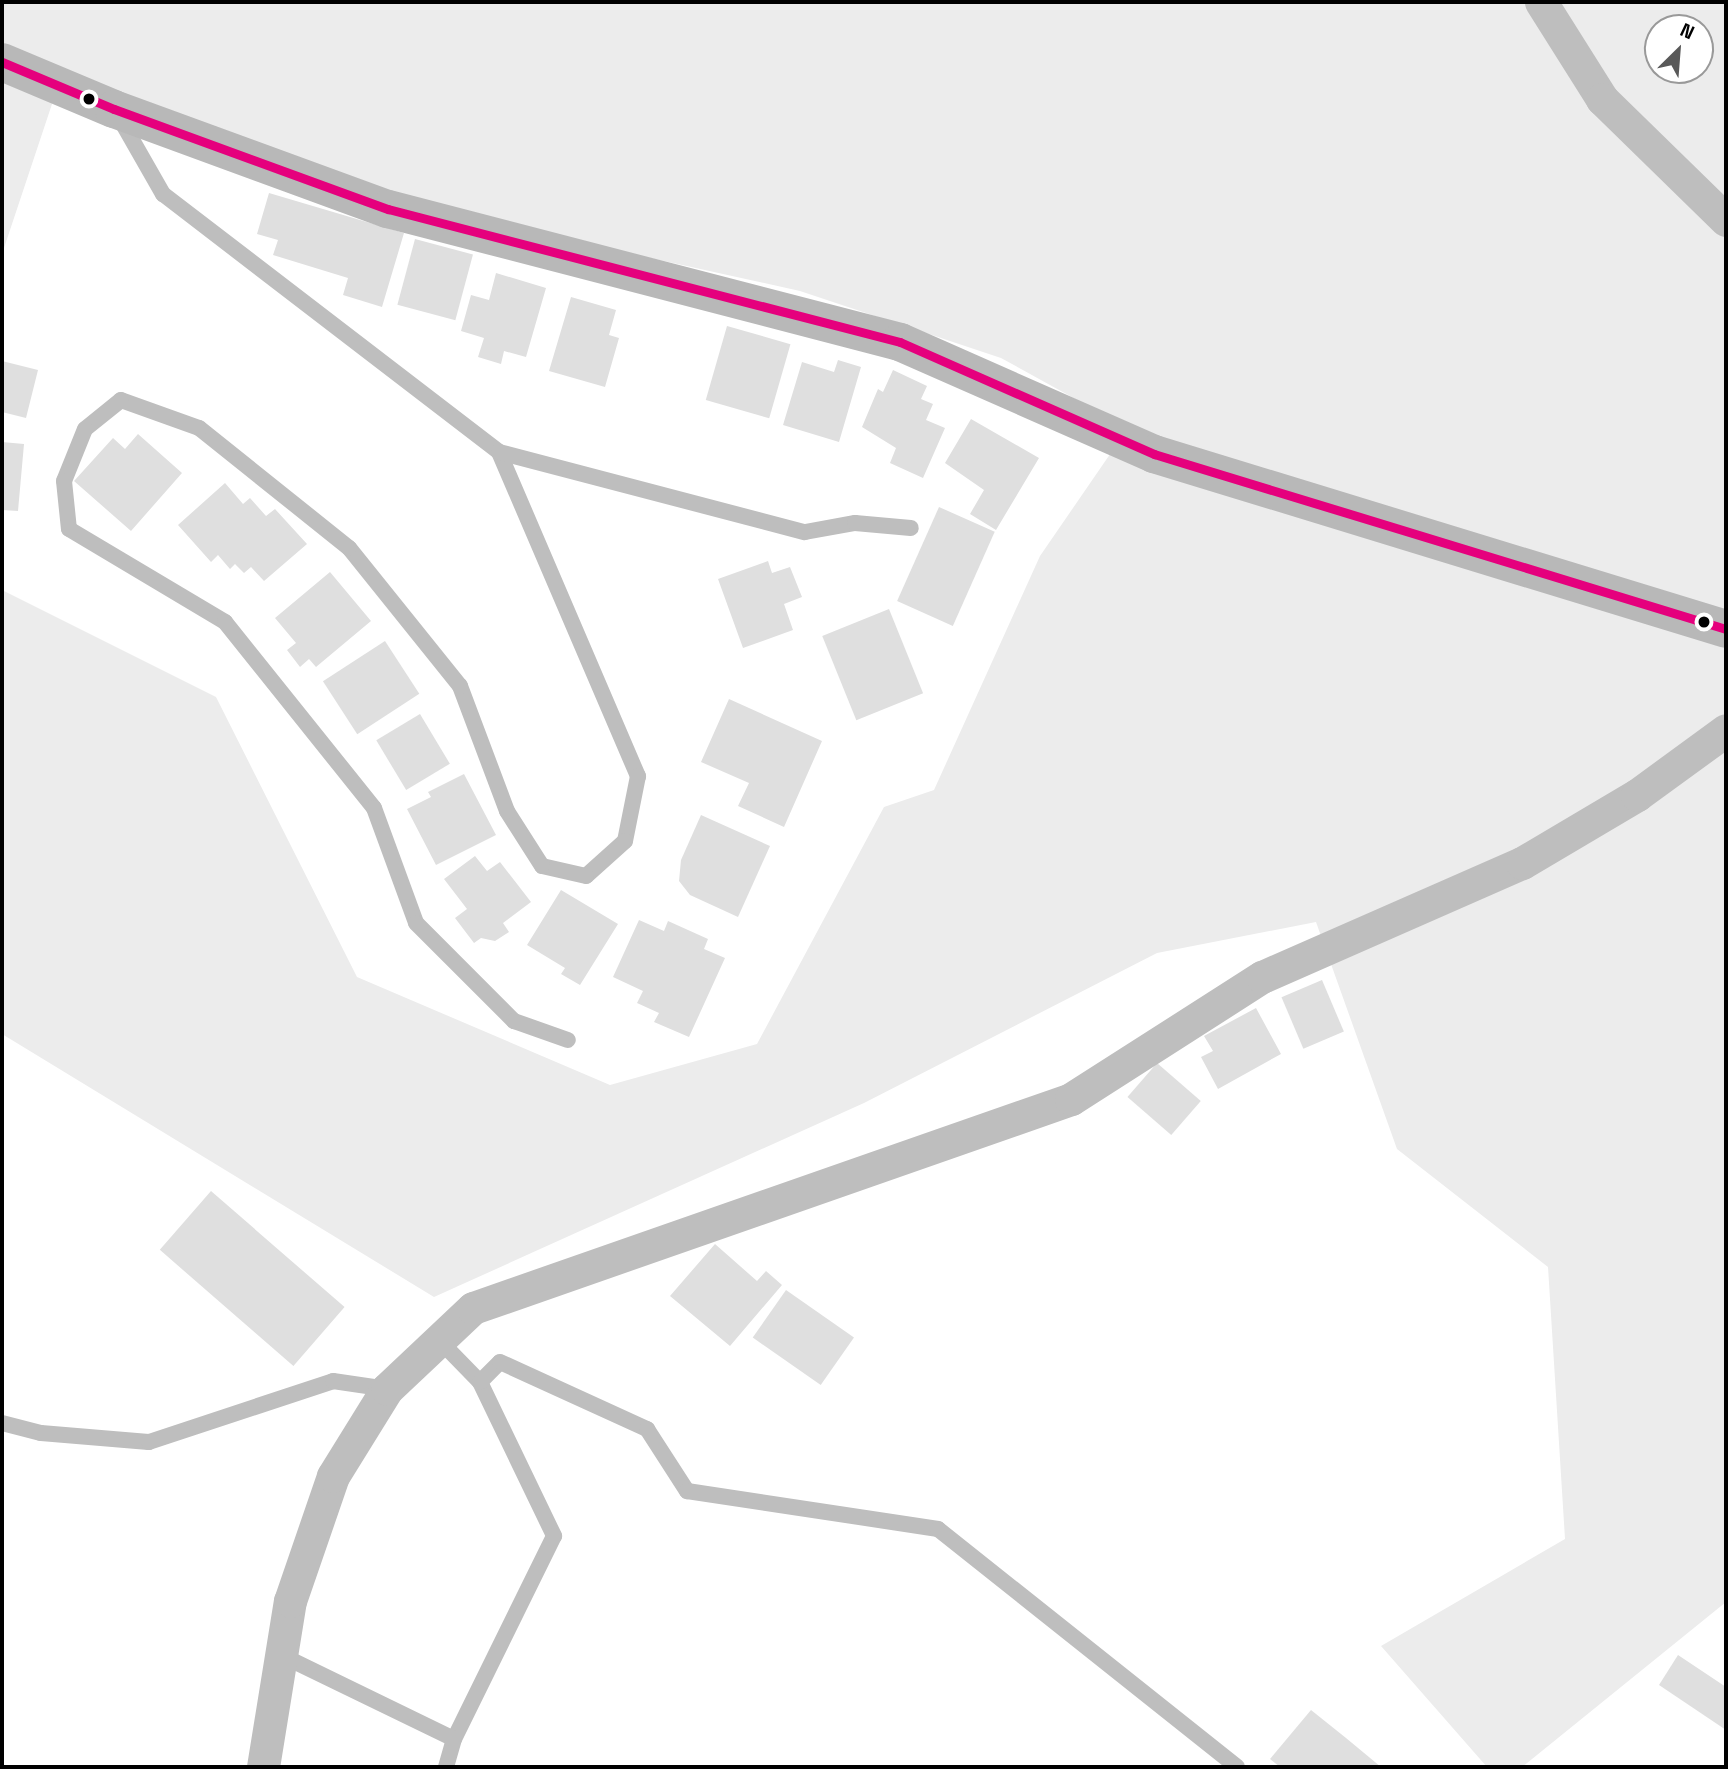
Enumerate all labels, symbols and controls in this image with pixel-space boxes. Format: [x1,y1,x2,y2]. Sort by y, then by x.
north arrow [1644,14,1714,84]
text: N [1676,17,1698,45]
unlabelled marker [82,92,96,106]
unlabelled marker [1697,615,1711,629]

